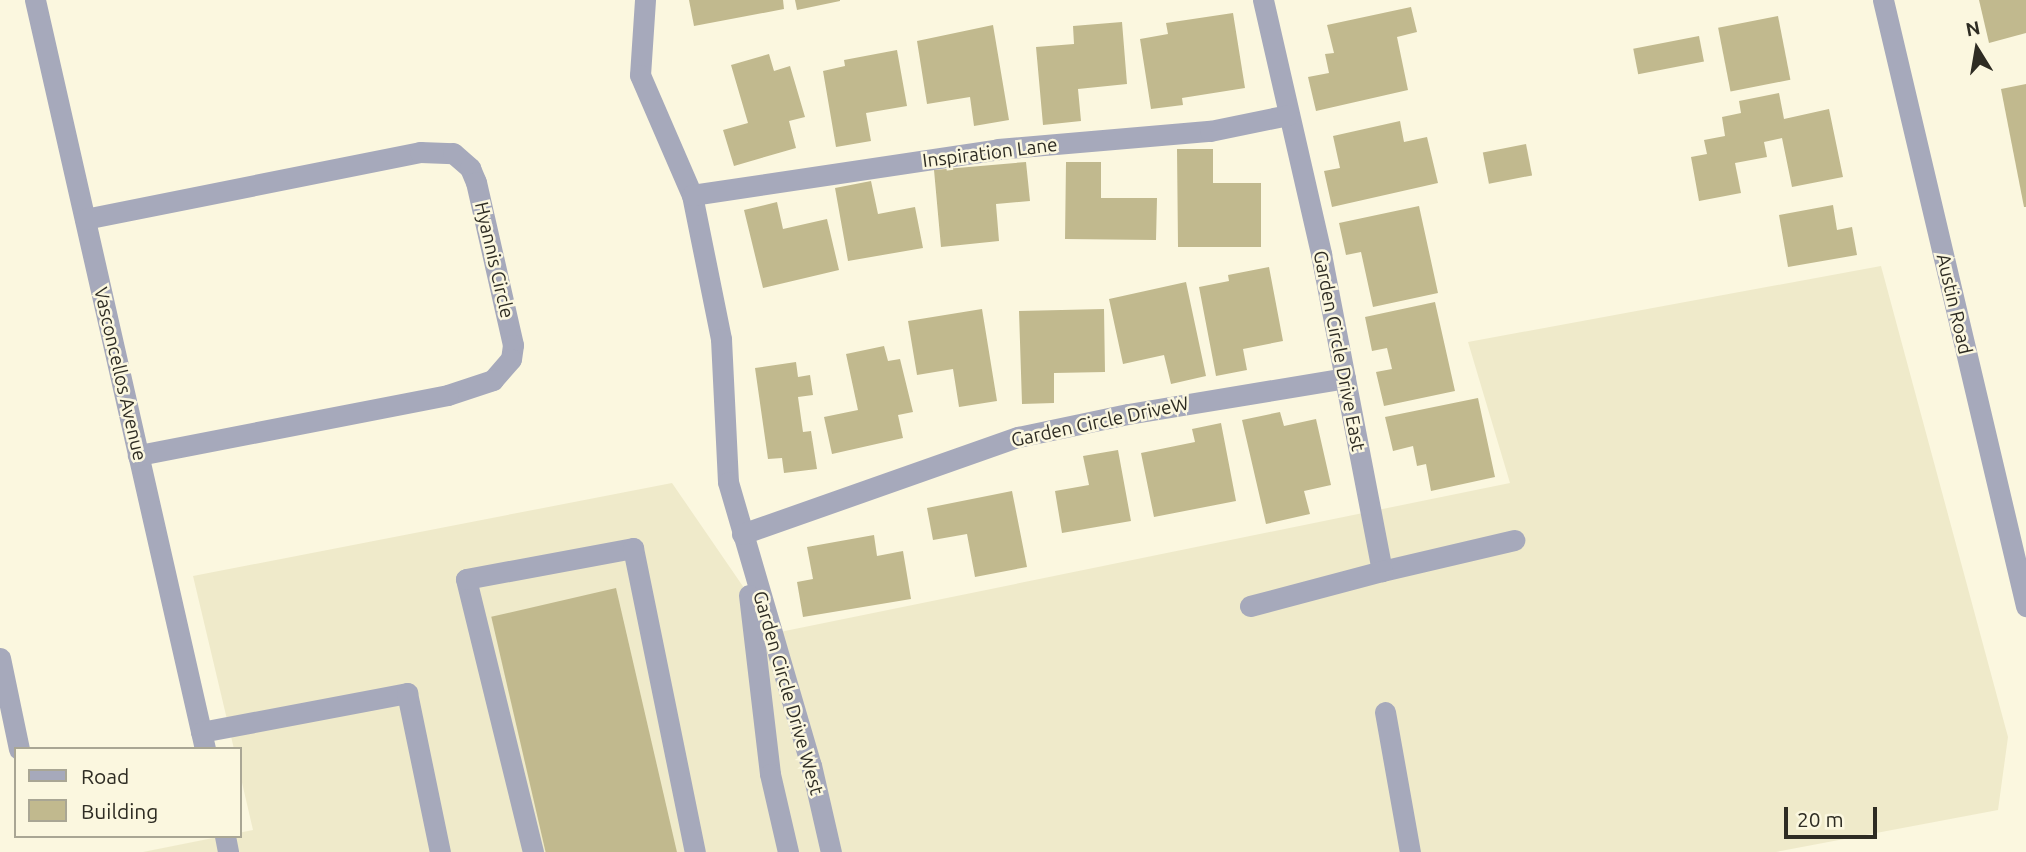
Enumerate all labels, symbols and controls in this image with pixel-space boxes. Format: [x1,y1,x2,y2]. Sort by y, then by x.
north arrow [1942,14,2012,84]
text: N [1964,16,1982,41]
street label: Inspiration Lane [921,133,1059,173]
street label: Hyannis Circle [470,200,518,320]
street label: Garden Circle Drive East [1308,249,1370,453]
street label: Austin Road [1931,251,1977,357]
street label: Vasconcellos Avenue [89,285,151,463]
street label: Garden Circle DriveW [1009,392,1191,452]
street label: Garden Circle Drive West [748,588,828,798]
legend [14,747,242,838]
text: Road [81,764,129,788]
scale bar [1788,792,1881,836]
text: Building [81,799,158,823]
text: 20 m [1797,807,1844,831]

